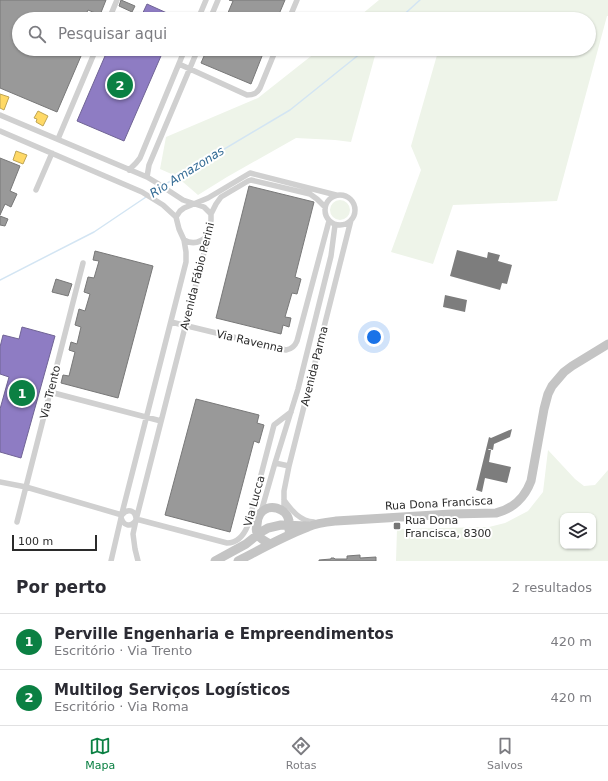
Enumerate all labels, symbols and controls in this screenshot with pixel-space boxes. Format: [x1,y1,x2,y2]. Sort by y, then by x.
search box [12,12,596,56]
icon: search [26,23,48,45]
text: Pesquisar aqui [58,25,167,43]
pin: 2 [107,70,133,100]
water label: Rio Amazonas [147,144,227,200]
street label: Avenida Fábio Perini [178,221,217,331]
street label: Avenida Parma [298,325,331,408]
street label: Via Ravenna [215,327,285,356]
your location [364,327,384,347]
street label: Via Trento [38,364,63,420]
pin: 1 [9,378,35,408]
street label: Via Lucca [241,474,268,528]
street label: Rua Dona Francisca [385,494,493,513]
map controls [560,513,596,549]
button: layers [560,513,596,549]
place label: Rua Dona Francisca, 8300 [405,514,491,540]
marker: Rua Dona Francisca, 8300 [392,521,402,531]
scale bar [12,533,97,552]
text: 100 m [18,535,53,548]
text: Por perto [16,577,106,597]
text: 2 resultados [512,580,592,595]
text: Perville Engenharia e Empreendimentos [54,625,394,643]
text: 1 [24,634,34,649]
text: 420 m [550,634,592,649]
text: Escritório · Via Trento [54,643,192,658]
text: Multilog Serviços Logísticos [54,681,290,699]
text: 2 [24,690,34,705]
text: 420 m [550,690,592,705]
text: Escritório · Via Roma [54,699,189,714]
tab: Mapa [85,735,115,772]
tab: Rotas [286,735,316,772]
tab: Salvos [487,735,523,772]

